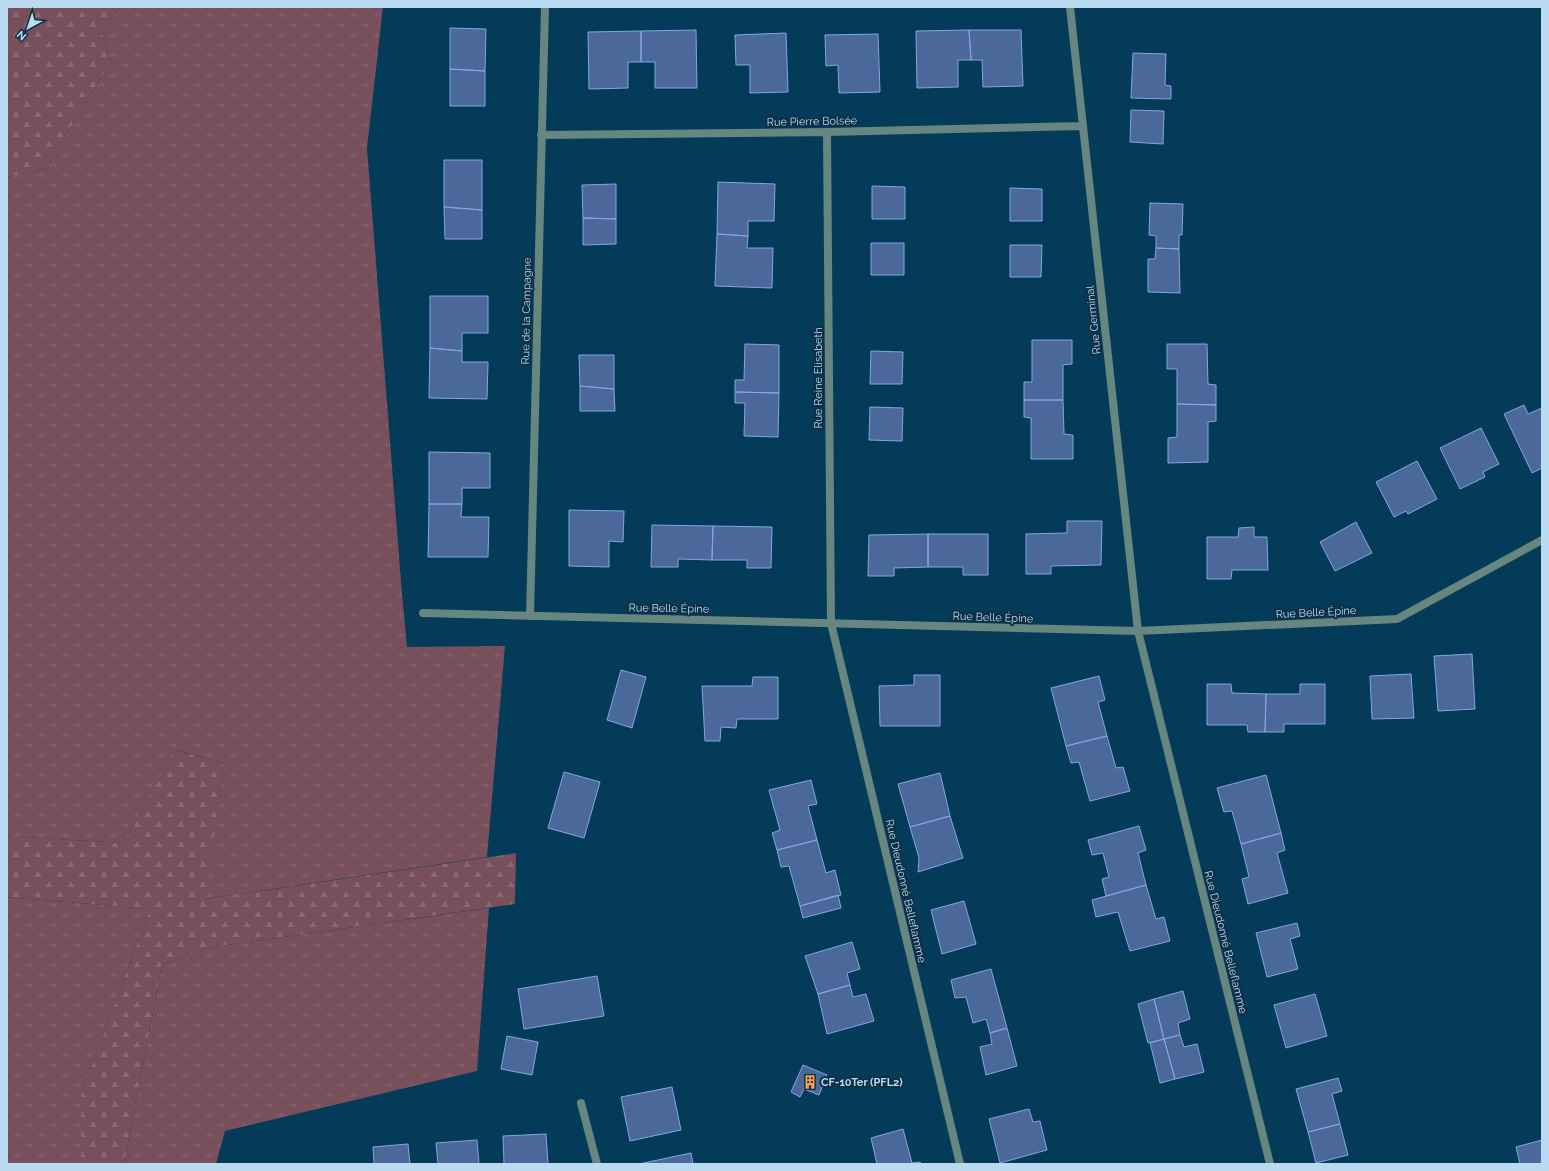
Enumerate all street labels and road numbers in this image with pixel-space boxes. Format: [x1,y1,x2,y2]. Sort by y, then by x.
street label: Rue Pierre Bolsée [767,114,858,129]
street label: Rue de la Campagne [519,257,534,365]
street label: Rue Germinal [1083,285,1104,355]
street label: Rue Reine Elisabeth [812,327,825,429]
street label: Rue Belle Épine [629,600,710,616]
street label: Rue Belle Épine [1275,603,1357,621]
street label: Rue Belle Épine [952,609,1034,625]
street label: Rue Dieudonné Belleflamme [883,818,928,965]
street label: Rue Dieudonné Belleflamme [1201,869,1250,1015]

